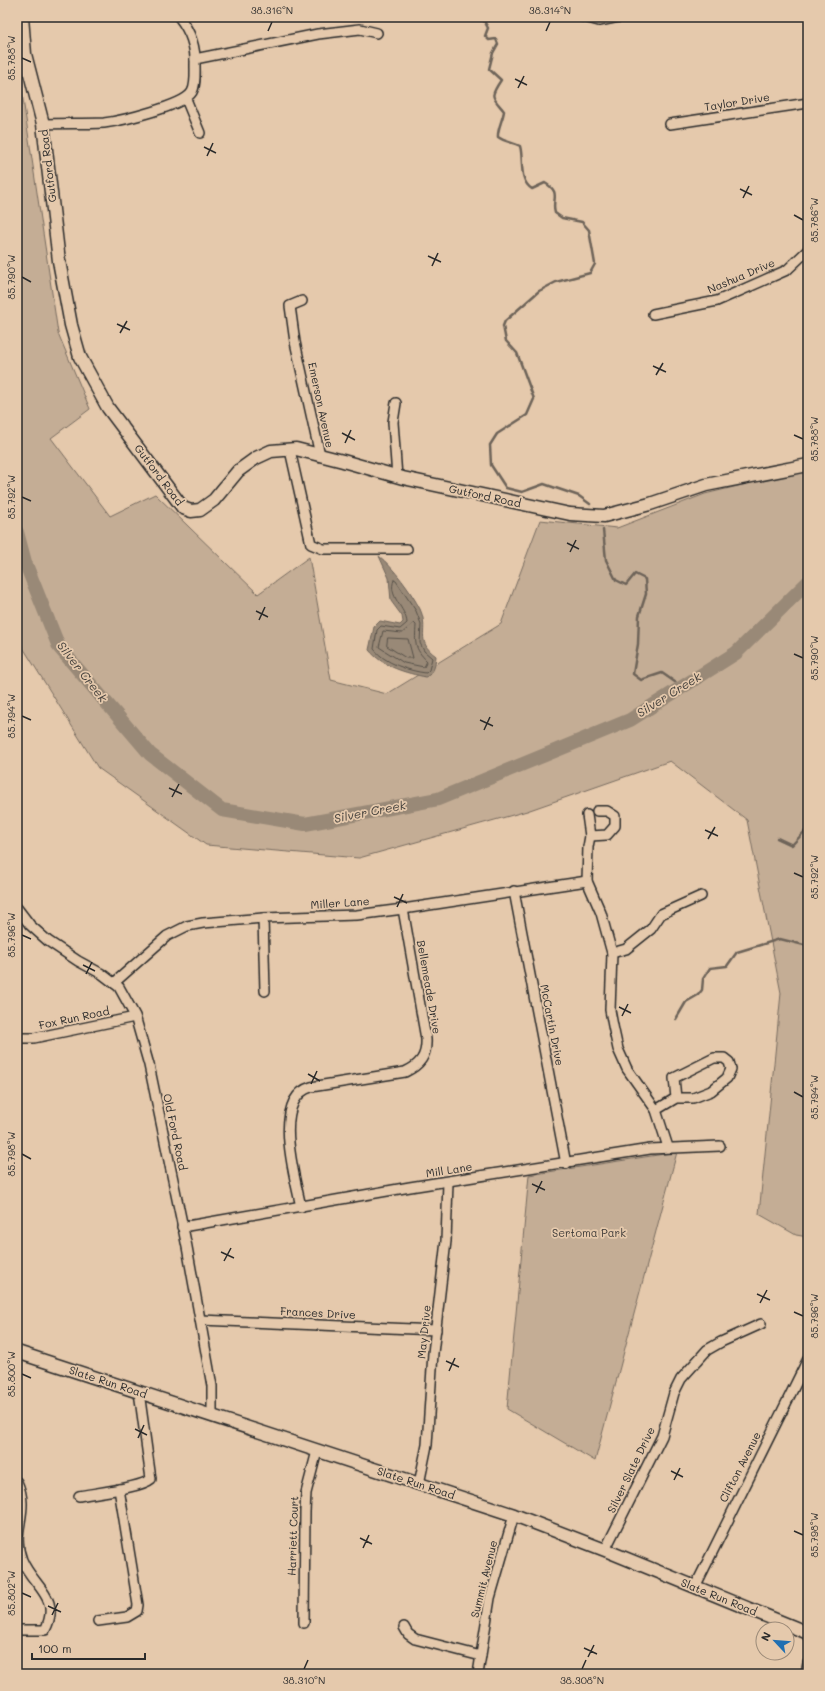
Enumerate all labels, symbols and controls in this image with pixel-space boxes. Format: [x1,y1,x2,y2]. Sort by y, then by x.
text: 38.316°N [251,3,293,17]
text: 38.314°N [529,3,571,17]
text: 85.788°W [4,35,18,81]
street label: Taylor Drive [703,89,771,114]
street label: Gutford Road [36,129,59,203]
text: 85.786°W [807,197,821,243]
text: 85.790°W [4,254,18,300]
street label: Nashua Drive [705,254,777,297]
street label: Emerson Avenue [305,361,338,449]
text: 85.788°W [807,416,821,462]
street label: Gutford Road [131,441,187,508]
text: 85.792°W [4,475,18,519]
street label: Gutford Road [448,481,522,510]
text: 85.790°W [807,635,821,681]
water label: Silver Creek [54,638,112,706]
water label: Silver Creek [633,668,704,720]
text: 85.794°W [4,693,18,738]
water label: Silver Creek [332,796,408,826]
text: 85.792°W [807,855,821,899]
street label: Miller Lane [310,893,370,912]
text: 85.796°W [4,912,18,957]
street label: Bellemeade Drive [414,939,445,1035]
street label: McCartin Drive [537,983,568,1067]
street label: Fox Run Road [37,1003,111,1032]
text: 85.794°W [807,1074,821,1119]
street label: Old Ford Road [160,1092,191,1172]
text: 85.798°W [4,1131,18,1177]
street label: Mill Lane [425,1158,473,1181]
park label: Sertoma Park [552,1225,626,1240]
text: 85.796°W [807,1293,821,1338]
street label: Frances Drive [280,1303,356,1322]
street label: May Drive [413,1304,434,1360]
text: 85.800°W [4,1351,18,1397]
street label: Slate Run Road [67,1362,149,1401]
street label: Silver Slate Drive [603,1424,658,1515]
street label: Clifton Avenue [715,1429,764,1505]
street label: Slate Run Road [375,1463,457,1502]
street label: Harriett Court [284,1496,301,1576]
text: 85.798°W [807,1512,821,1558]
street label: Summit Avenue [467,1538,500,1619]
text: 85.802°W [4,1570,18,1616]
street label: Slate Run Road [679,1574,760,1619]
north arrow [755,1621,795,1661]
text: N [757,1629,774,1643]
scale bar [32,1635,145,1661]
text: 100 m [38,1640,72,1656]
text: 38.310°N [283,1673,325,1687]
text: 38.308°N [560,1673,604,1687]

